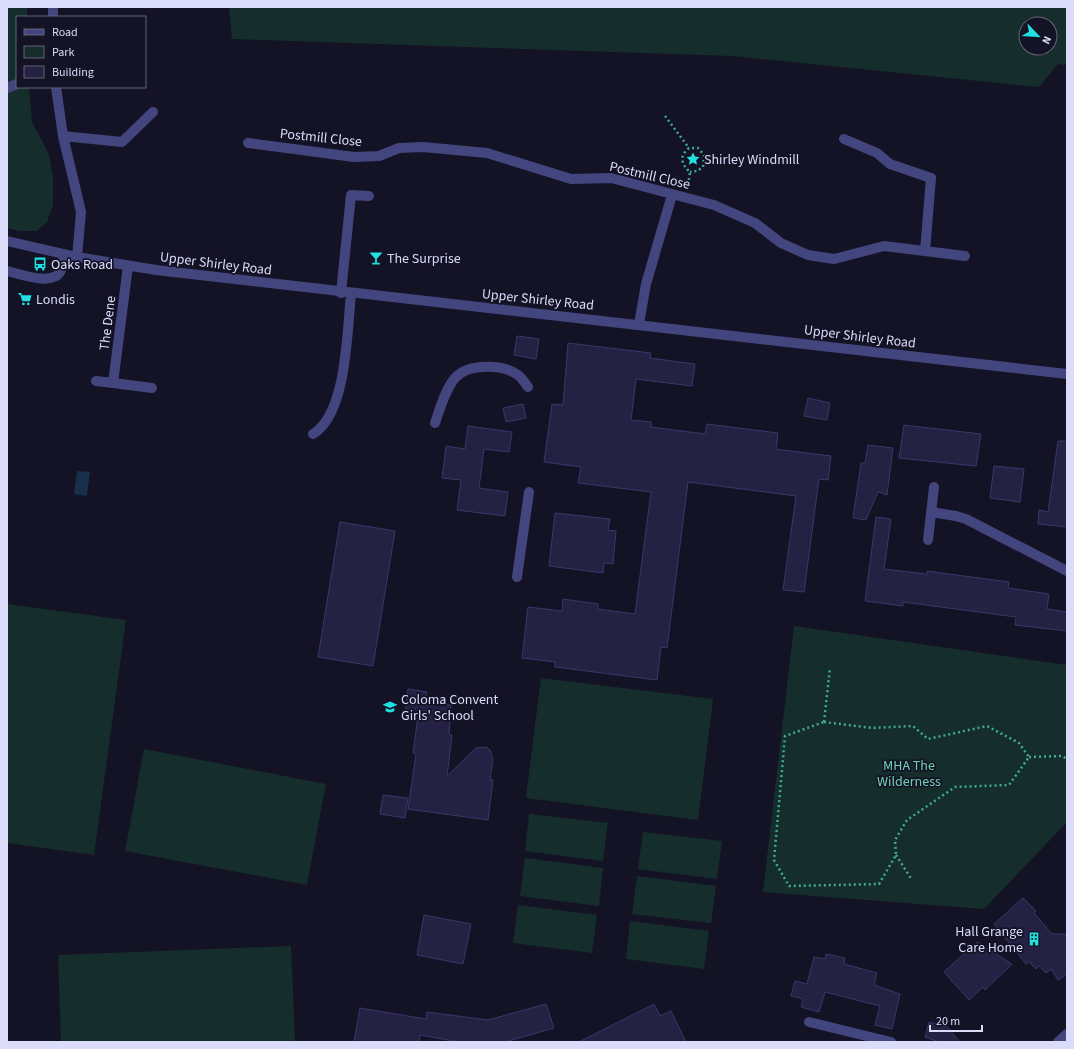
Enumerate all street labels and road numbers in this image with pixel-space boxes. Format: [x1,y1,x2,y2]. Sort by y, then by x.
street label: Postmill Close [279,124,363,152]
street label: Postmill Close [607,157,692,195]
street label: Upper Shirley Road [159,247,273,281]
street label: Upper Shirley Road [481,284,595,316]
street label: The Dene [95,295,121,352]
street label: Upper Shirley Road [803,320,917,354]

